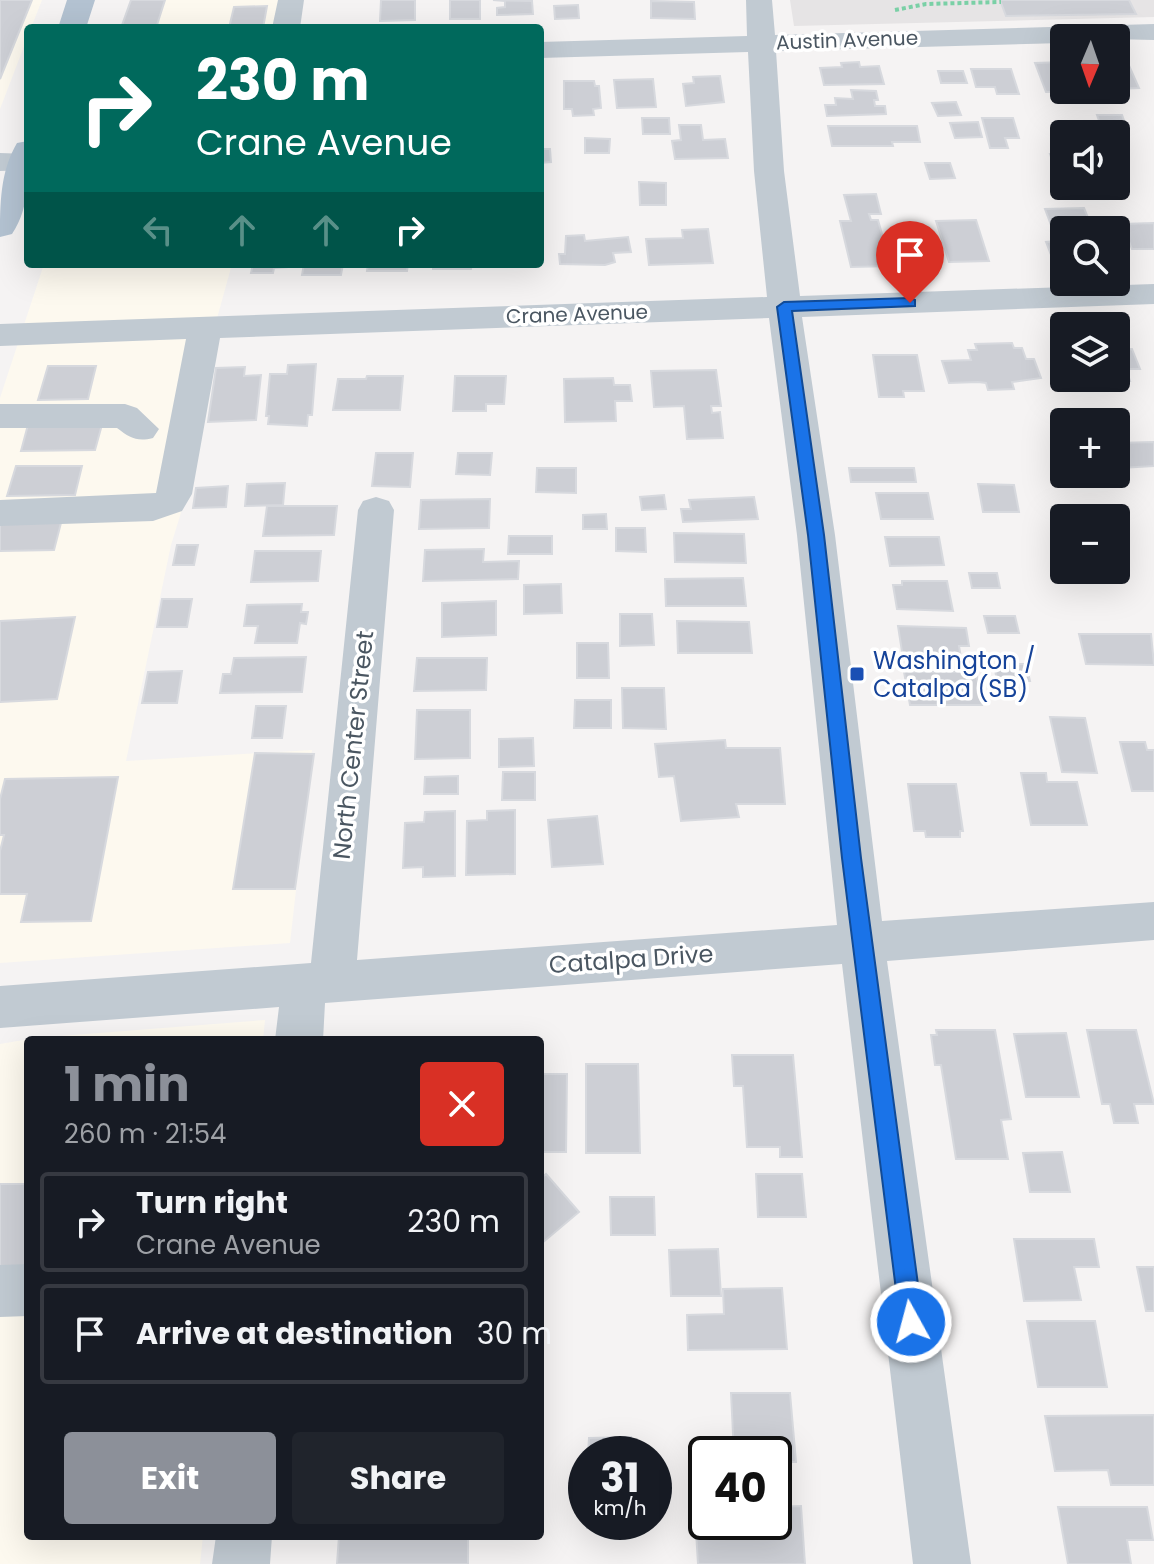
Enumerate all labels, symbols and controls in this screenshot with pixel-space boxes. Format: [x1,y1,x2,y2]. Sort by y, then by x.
street label: Austin Avenue [775,24,919,56]
north arrow [1050,24,1130,104]
map controls [1050,24,1130,584]
text: 230 m [196,41,370,120]
icon: right [64,56,168,160]
text: Crane Avenue [196,117,452,168]
button: sound [1050,120,1130,200]
icon: left [136,208,180,252]
icon: ahead [220,208,264,252]
icon: ahead [304,208,348,252]
icon: right [388,208,432,252]
button: search [1050,216,1130,296]
pin [876,221,944,303]
icon: arrive [888,233,932,277]
street label: Crane Avenue [506,298,648,330]
button: layers [1050,312,1130,392]
button: + [1050,408,1130,488]
button: − [1050,504,1130,584]
street label: North Center Street [325,629,381,861]
place label: Washington / Catalpa (SB) [873,644,1035,705]
marker: Washington / Catalpa (SB) [848,665,866,683]
street label: Catalpa Drive [548,937,714,981]
text: 1 min [64,1051,190,1118]
button: close [420,1062,504,1146]
text: 260 m · 21:54 [64,1116,226,1152]
text: Turn right [136,1181,288,1224]
icon: right [68,1200,112,1244]
text: 230 m [407,1200,500,1243]
text: Crane Avenue [136,1227,321,1263]
position arrow [869,1280,953,1364]
icon: arrive [68,1312,112,1356]
text: Arrive at destination [136,1312,453,1355]
text: 30 m [477,1312,552,1355]
button: Exit [64,1432,276,1524]
button: Share [292,1432,504,1524]
speed limit sign: 40 [688,1436,792,1540]
text: 31 [600,1450,640,1506]
text: km/h [593,1494,647,1522]

